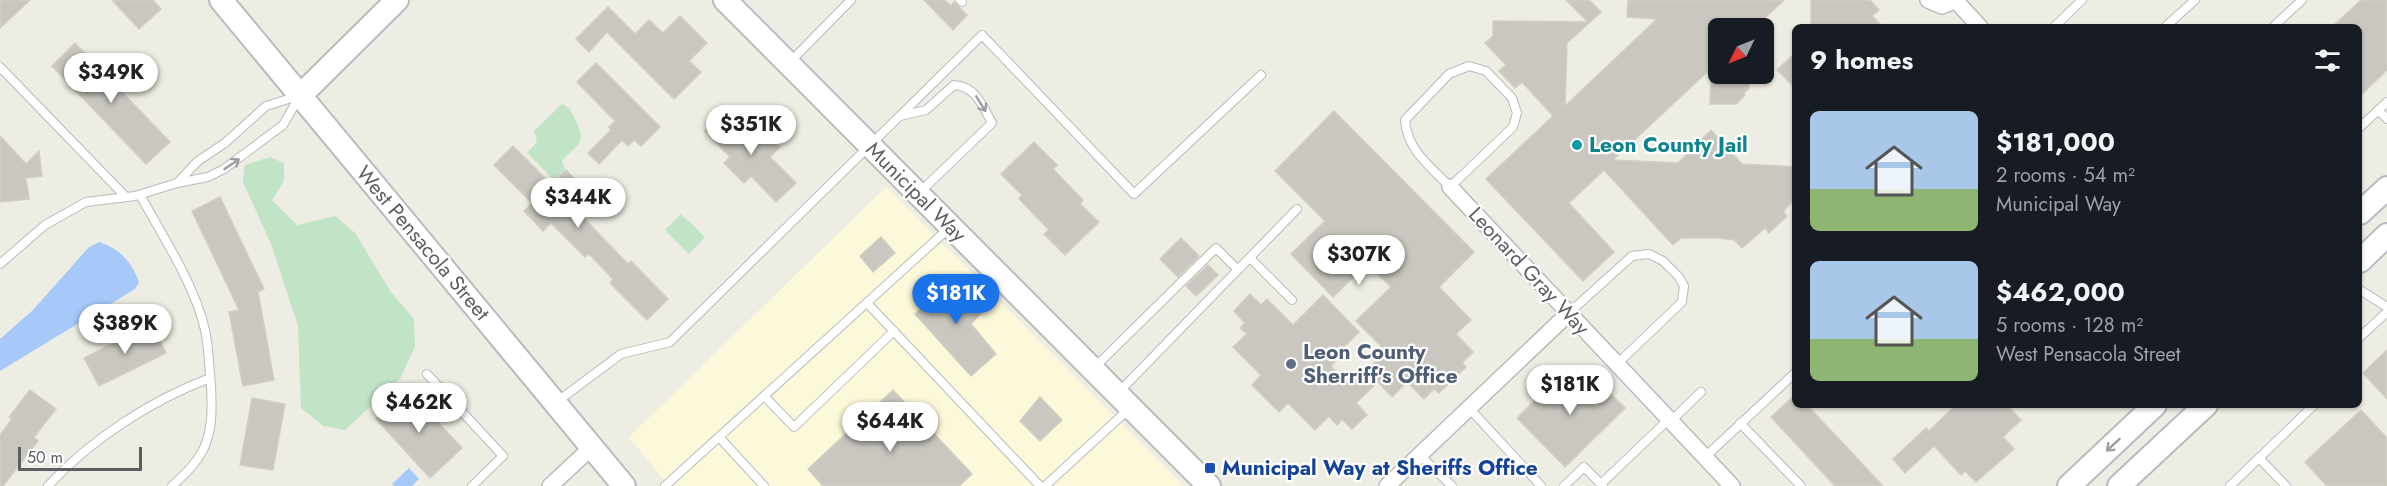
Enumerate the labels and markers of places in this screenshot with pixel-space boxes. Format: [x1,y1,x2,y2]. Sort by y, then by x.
pin: $349K [69,53,153,104]
pin: $351K [709,105,793,156]
place label: Leon County Jail [1589,130,1748,160]
marker: Leon County Jail [1570,138,1584,152]
pin: $344K [536,178,620,229]
pin: $307K [1317,235,1401,286]
pin: $181K [914,274,998,325]
pin: $389K [83,304,167,355]
place label: Leon County Sherriff's Office [1303,337,1458,391]
marker: Leon County Sherriff's Office [1284,357,1298,371]
pin: $181K [1528,365,1612,416]
pin: $462K [377,383,461,434]
pin: $644K [848,402,932,453]
place label: Municipal Way at Sheriffs Office [1222,453,1538,483]
marker: Municipal Way at Sheriffs Office [1203,461,1217,475]

